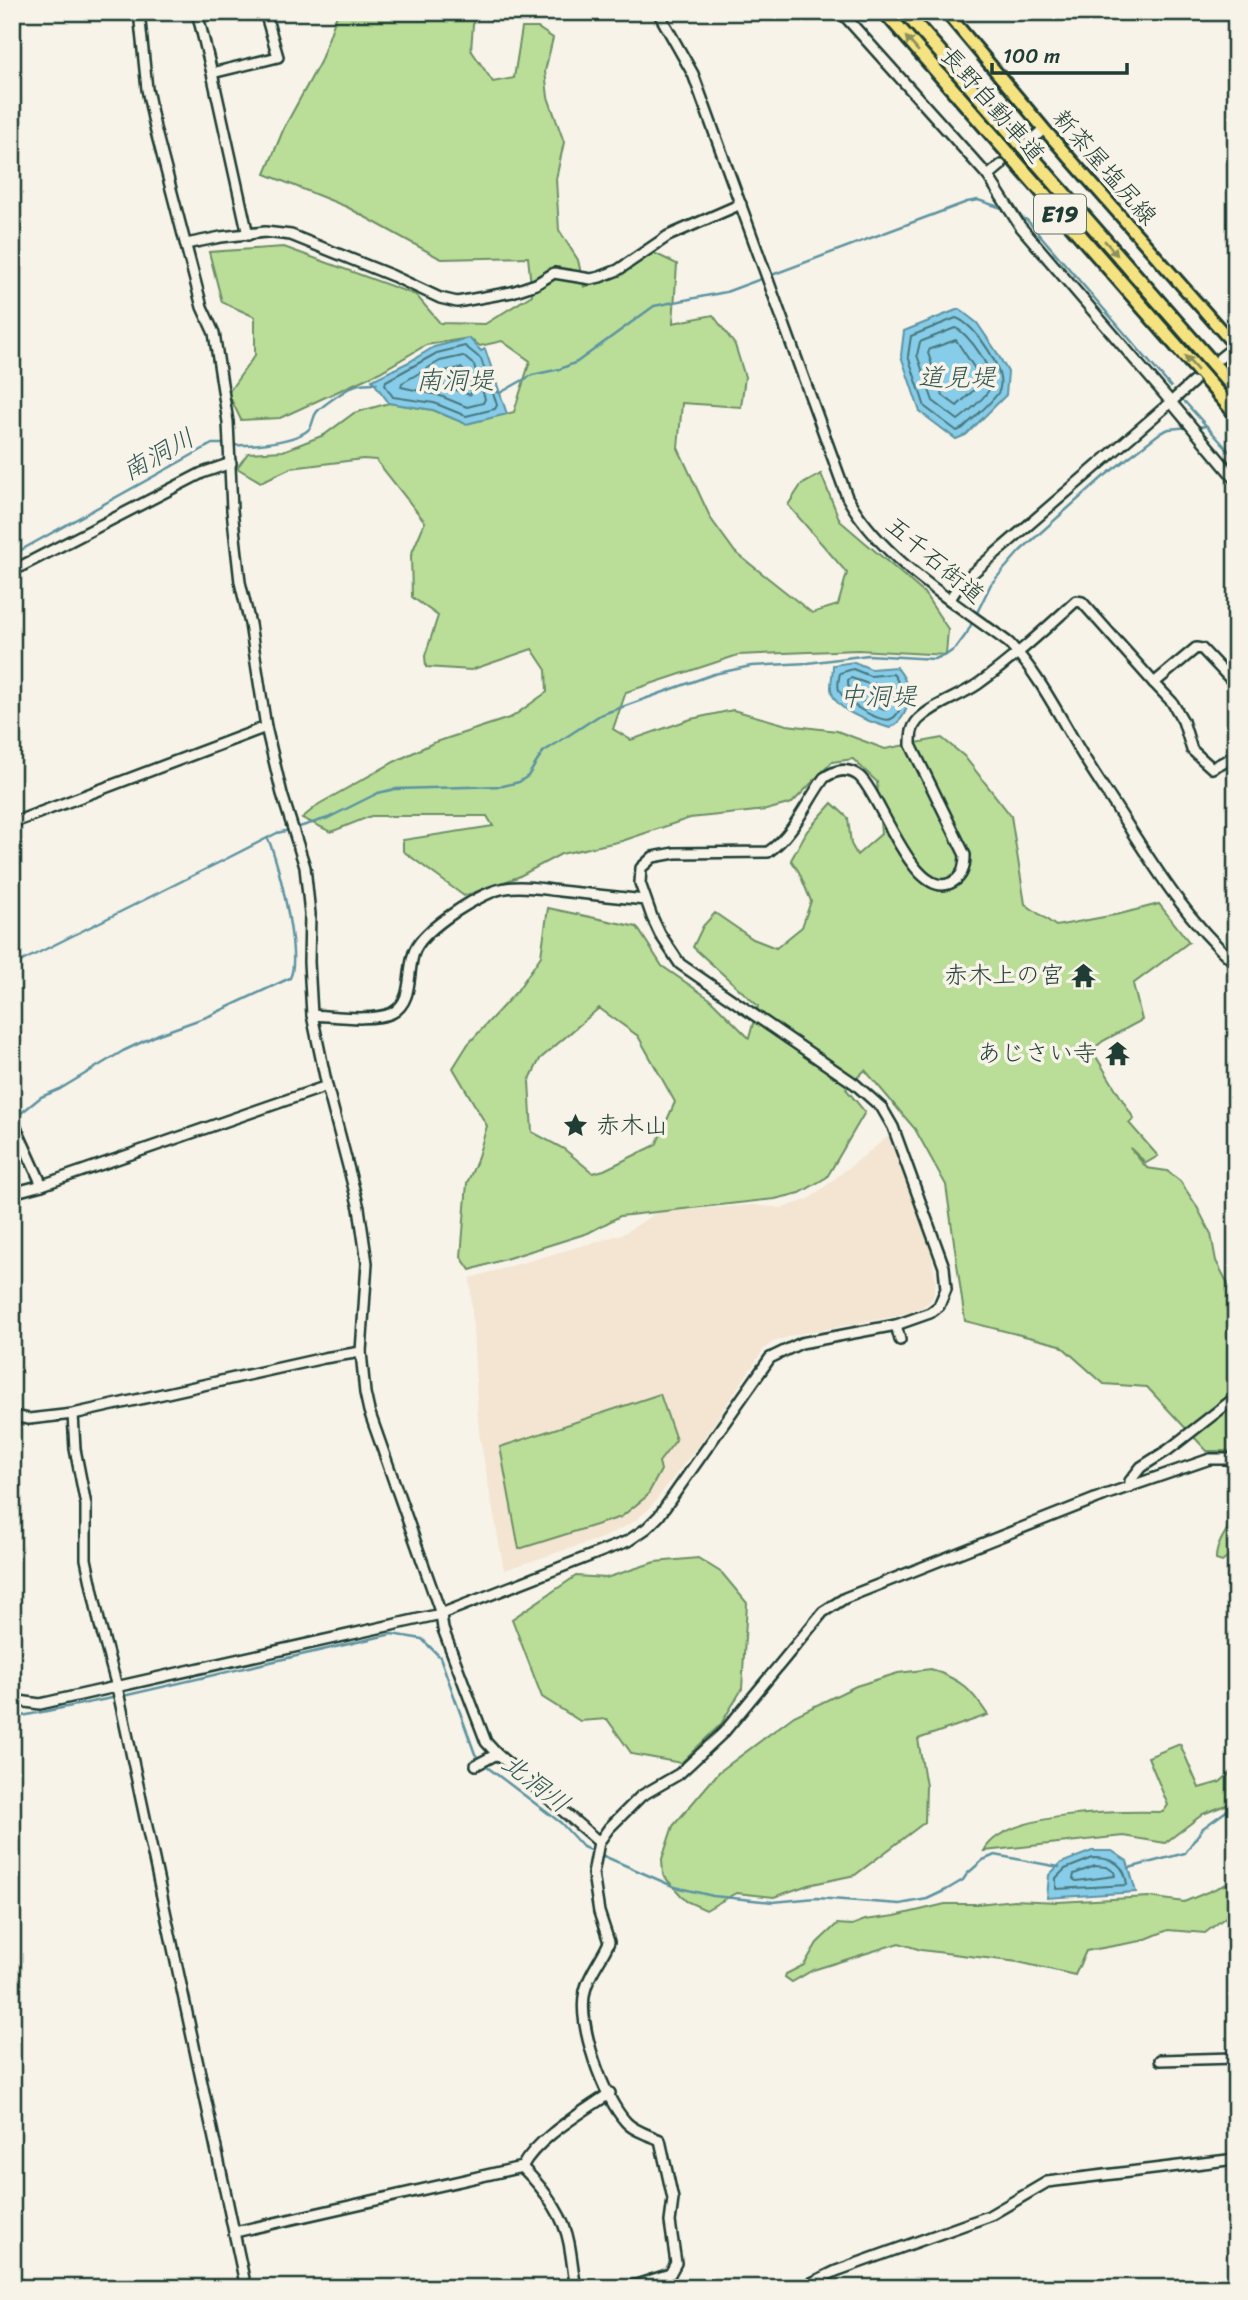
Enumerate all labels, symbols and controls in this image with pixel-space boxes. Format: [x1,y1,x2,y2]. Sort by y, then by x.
scale bar [992,32,1127,76]
one-way arrow [904,35,920,53]
street label: 長野自動車道 [930,37,1056,173]
text: 100 m [1003,37,1060,75]
street label: 新茶屋塩尻線 [1042,99,1168,235]
road number: E19 [1034,195,1086,234]
one-way arrow [1103,239,1119,257]
water label: 道見堤 [918,354,997,400]
one-way arrow [1183,354,1199,372]
water label: 南洞堤 [416,357,495,403]
water label: 南洞川 [113,415,203,493]
street label: 五千石街道 [876,505,994,615]
water label: 中洞堤 [839,673,918,719]
place label: 赤木上の宮 [944,954,1064,996]
temple icon: 赤木上の宮 [1070,961,1098,989]
place label: あじさい寺 [977,1032,1097,1074]
temple icon: あじさい寺 [1103,1039,1131,1067]
place label: 赤木山 [596,1104,668,1146]
place icon: 赤木山 [562,1111,590,1139]
water label: 北洞川 [491,1741,581,1825]

